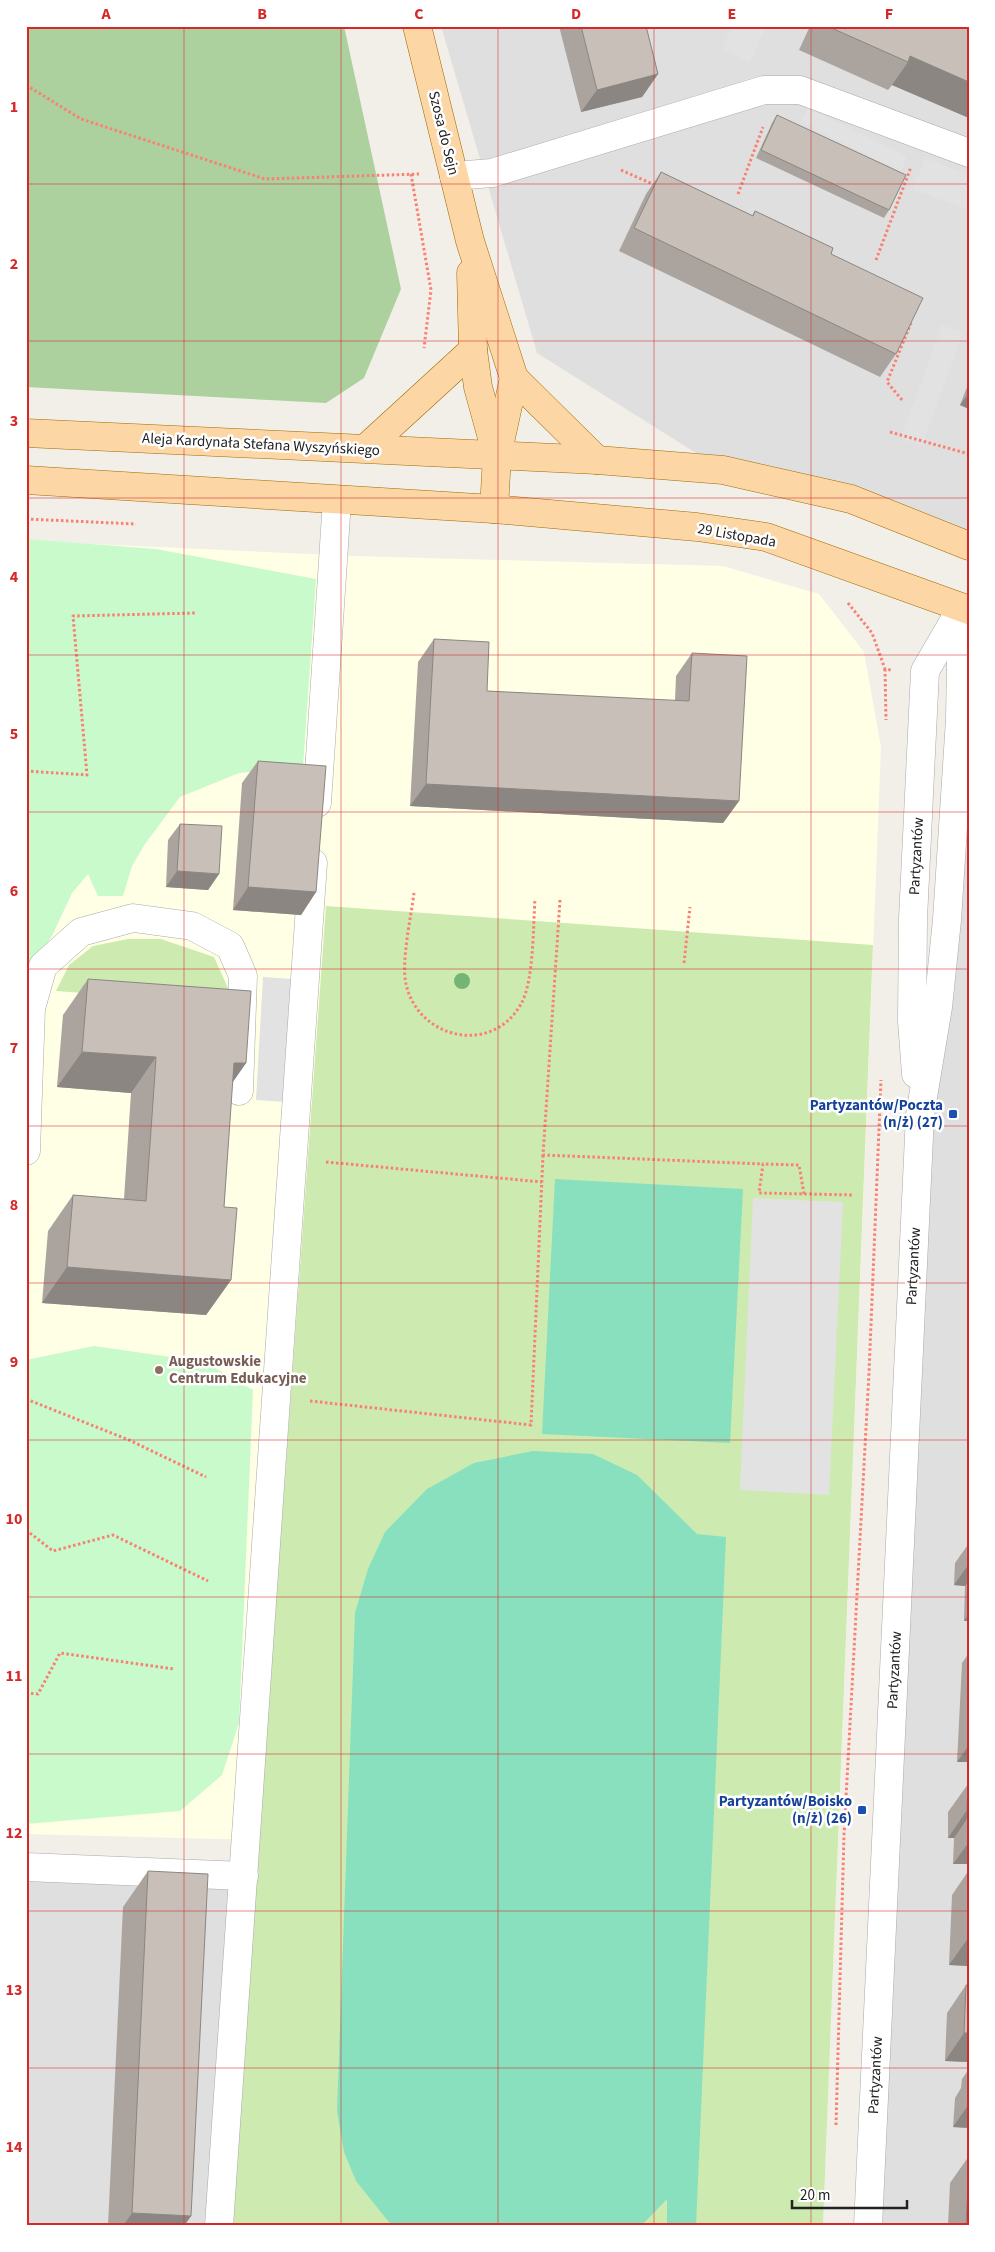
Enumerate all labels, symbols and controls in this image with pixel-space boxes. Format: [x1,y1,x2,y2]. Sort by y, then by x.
text: A [100,3,111,25]
text: B [257,3,267,25]
text: C [414,3,424,25]
text: D [571,3,581,25]
text: E [728,3,736,25]
text: F [885,3,893,25]
street label: Szosa do Sejn [423,89,464,177]
text: 1 [10,96,18,118]
text: 2 [10,253,18,275]
text: 3 [10,410,18,432]
street label: Aleja Kardynała Stefana Wyszyńskiego [141,428,380,461]
street label: 29 Listopada [696,518,778,553]
text: 4 [10,566,19,588]
text: 5 [10,723,18,745]
street label: Partyzantów [904,816,929,895]
text: 6 [10,880,18,902]
text: 7 [10,1037,18,1059]
place label: Partyzantów/Poczta (n/ż) (27) [810,1095,943,1133]
marker: Partyzantów/Poczta (n/ż) (27) [947,1108,959,1120]
text: 8 [10,1194,18,1216]
street label: Partyzantów [901,1226,926,1305]
text: 9 [10,1351,18,1373]
place label: Augustowskie Centrum Edukacyjne [168,1351,307,1389]
marker: Augustowskie Centrum Edukacyjne [153,1364,165,1376]
text: 10 [6,1508,22,1530]
street label: Partyzantów [882,1630,907,1709]
text: 11 [6,1665,22,1687]
place label: Partyzantów/Boisko (n/ż) (26) [719,1791,852,1829]
marker: Partyzantów/Boisko (n/ż) (26) [856,1804,868,1816]
text: 12 [6,1822,22,1844]
text: 13 [6,1979,22,2001]
street label: Partyzantów [863,2035,888,2114]
text: 14 [6,2136,23,2158]
scale bar [792,2177,908,2209]
text: 20 m [800,2185,830,2206]

